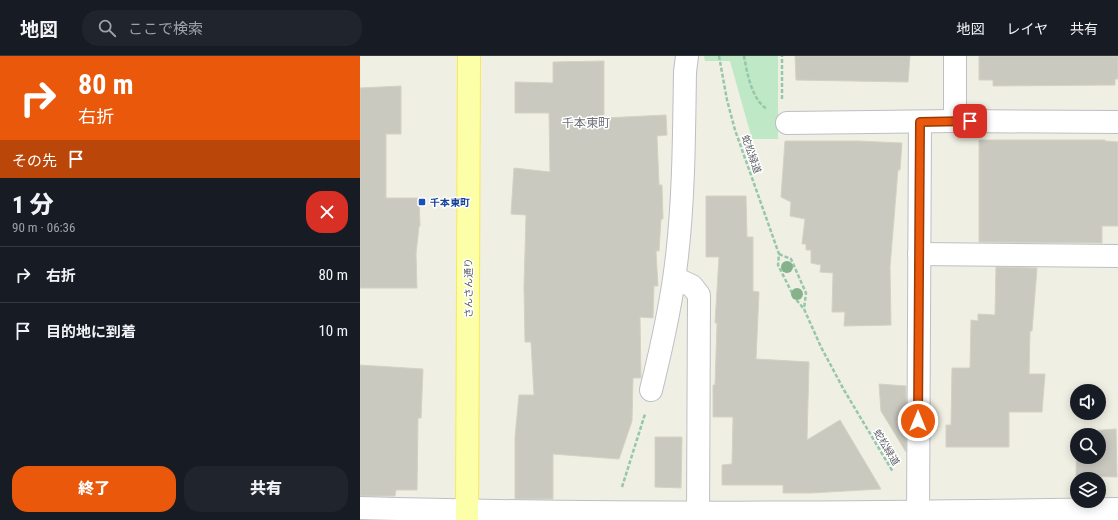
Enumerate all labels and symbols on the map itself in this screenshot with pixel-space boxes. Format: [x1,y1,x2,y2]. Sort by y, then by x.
pin [953,104,987,138]
district label: 千本東町 [562,116,610,130]
street label: 蛇松緑道 [740,133,763,175]
marker: 千本東町 [417,197,427,207]
place label: 千本東町 [430,197,470,208]
street label: さんさん通り [463,258,474,318]
position arrow [897,400,939,442]
street label: 蛇松緑道 [872,427,902,467]

